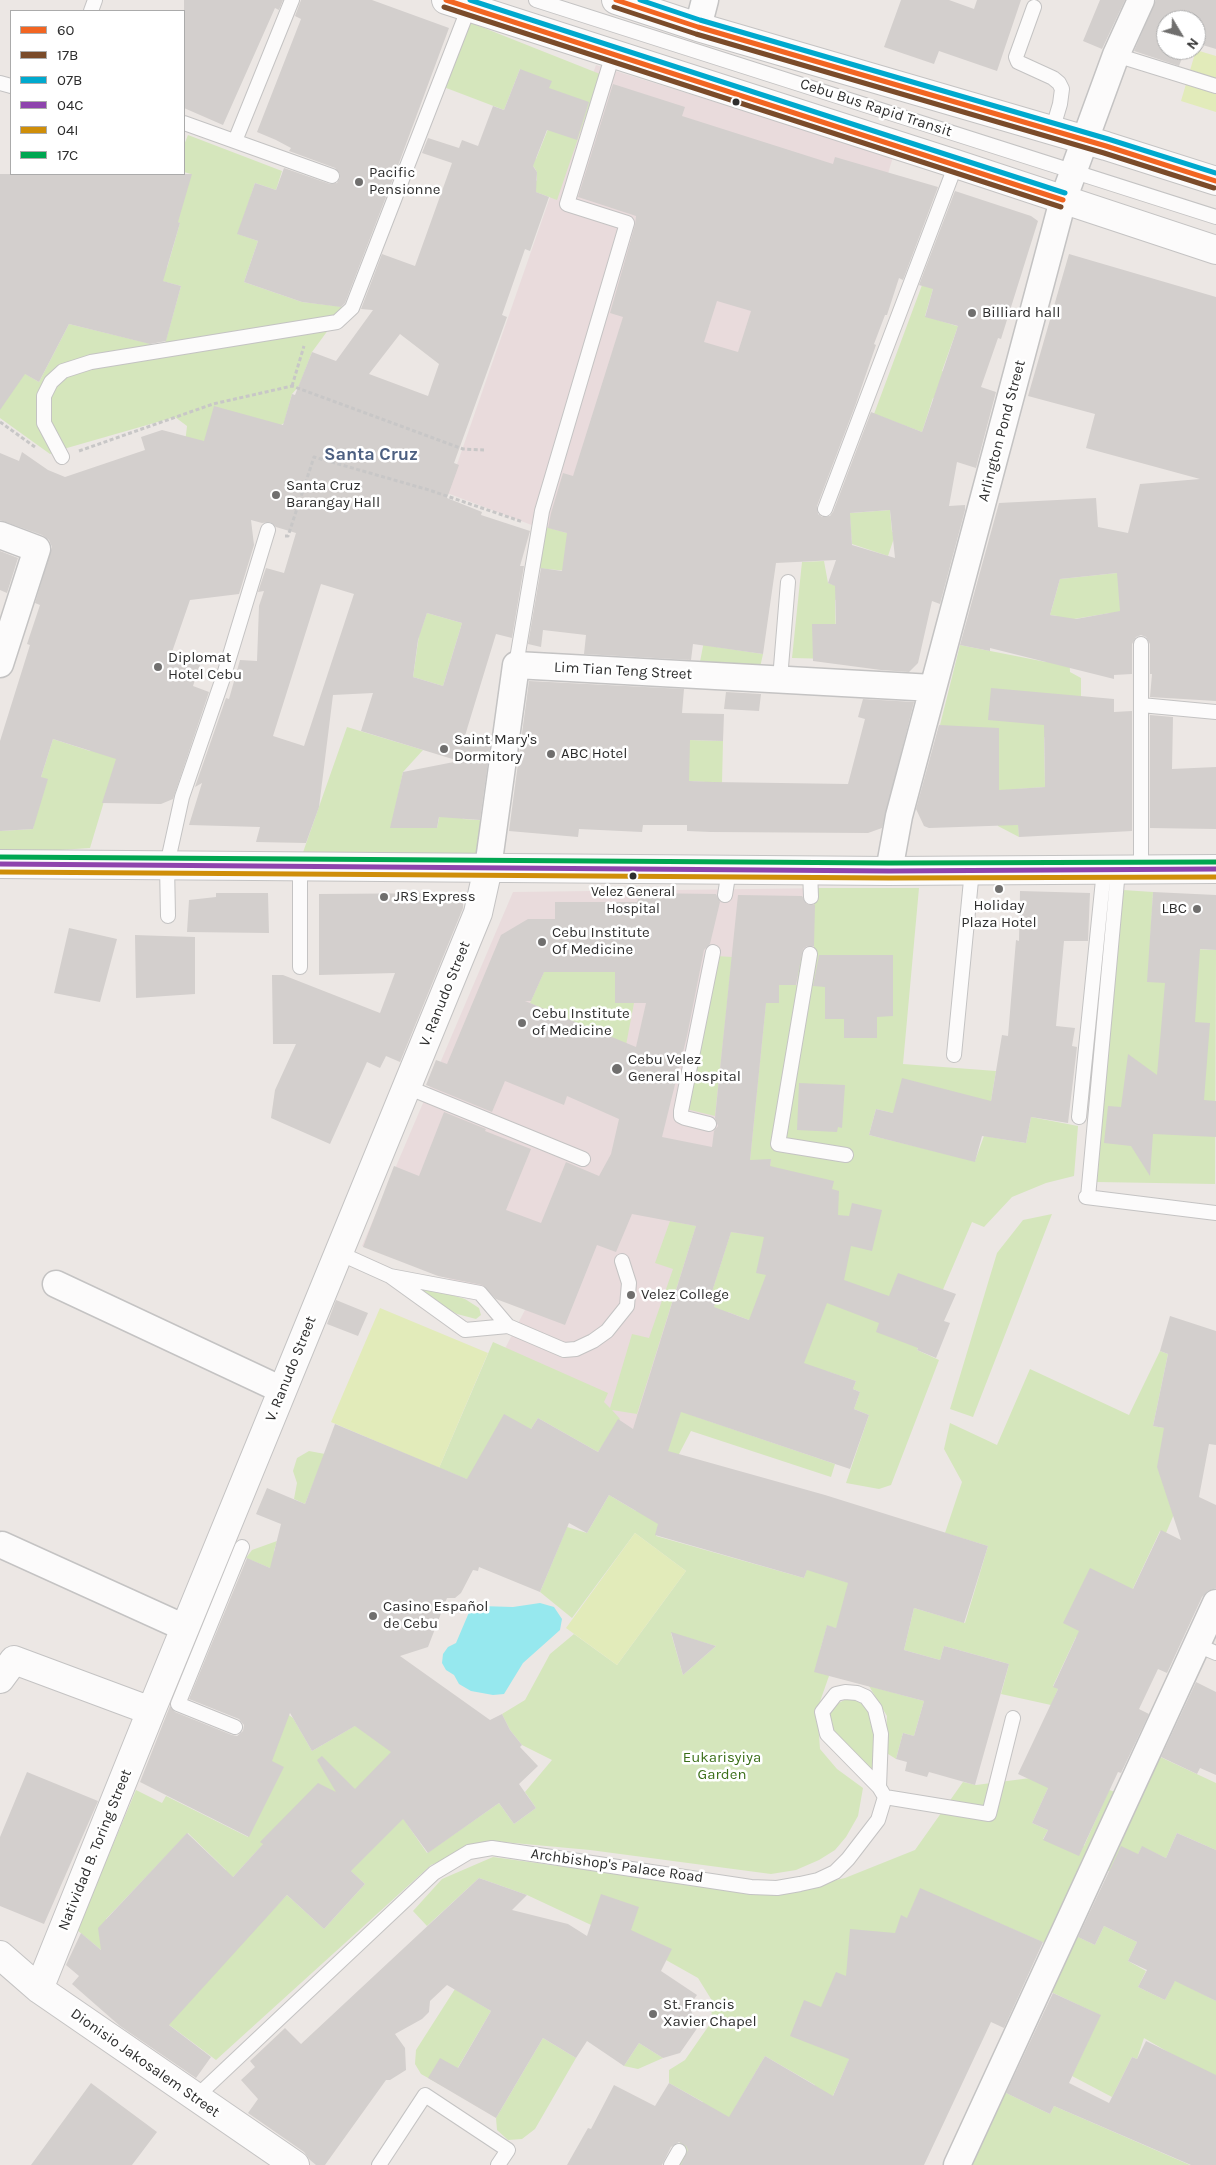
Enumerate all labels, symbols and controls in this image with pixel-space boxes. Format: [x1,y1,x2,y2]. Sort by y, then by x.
legend [10,10,185,175]
north arrow [1156,10,1206,60]
text: 60 [57,21,75,39]
text: N [1183,35,1202,53]
text: 17B [57,46,78,64]
text: 07B [57,71,82,89]
street label: Cebu Bus Rapid Transit [798,75,954,141]
text: 04C [57,96,83,114]
unlabelled marker [731,97,741,107]
text: 04I [57,121,78,139]
text: 17C [57,146,78,164]
place label: Pacific Pensionne [369,164,440,199]
marker: Pacific Pensionne [353,176,365,188]
place label: Billiard hall [982,304,1061,322]
marker: Billiard hall [966,307,978,319]
street label: Arlington Pond Street [974,358,1030,504]
district label: Santa Cruz [324,444,418,466]
place label: Santa Cruz Barangay Hall [286,477,380,512]
marker: Santa Cruz Barangay Hall [270,489,282,501]
place label: Diplomat Hotel Cebu [168,649,242,684]
street label: Lim Tian Teng Street [553,658,693,684]
marker: Diplomat Hotel Cebu [152,661,164,673]
place label: Saint Mary's Dormitory [454,731,537,766]
marker: Saint Mary's Dormitory [438,743,450,755]
place label: ABC Hotel [561,745,627,763]
marker: ABC Hotel [545,748,557,760]
marker: Velez General Hospital [628,871,638,881]
marker: Holiday Plaza Hotel [993,883,1005,895]
place label: Velez General Hospital [591,884,675,916]
place label: JRS Express [394,888,476,906]
marker: JRS Express [378,891,390,903]
place label: Holiday Plaza Hotel [961,897,1037,932]
place label: LBC [1161,900,1187,918]
marker: LBC [1191,903,1203,915]
place label: Cebu Institute Of Medicine [552,924,650,959]
marker: Cebu Institute Of Medicine [536,936,548,948]
street label: V. Ranudo Street [416,939,474,1049]
place label: Cebu Institute of Medicine [532,1005,630,1040]
marker: Cebu Institute of Medicine [516,1017,528,1029]
place label: Cebu Velez General Hospital [628,1051,741,1086]
marker: Cebu Velez General Hospital [610,1062,624,1076]
place label: Velez College [641,1286,729,1304]
marker: Velez College [625,1289,637,1301]
street label: V. Ranudo Street [262,1314,320,1424]
place label: Casino Español de Cebu [383,1598,488,1633]
marker: Casino Español de Cebu [367,1610,379,1622]
park label: Eukarisyiya Garden [683,1749,761,1784]
street label: Natividad B. Toring Street [54,1767,136,1933]
street label: Archbishop's Palace Road [530,1845,704,1887]
place label: St. Francis Xavier Chapel [663,1996,757,2031]
street label: Dionisio Jakosalem Street [67,2005,223,2121]
marker: St. Francis Xavier Chapel [647,2008,659,2020]

